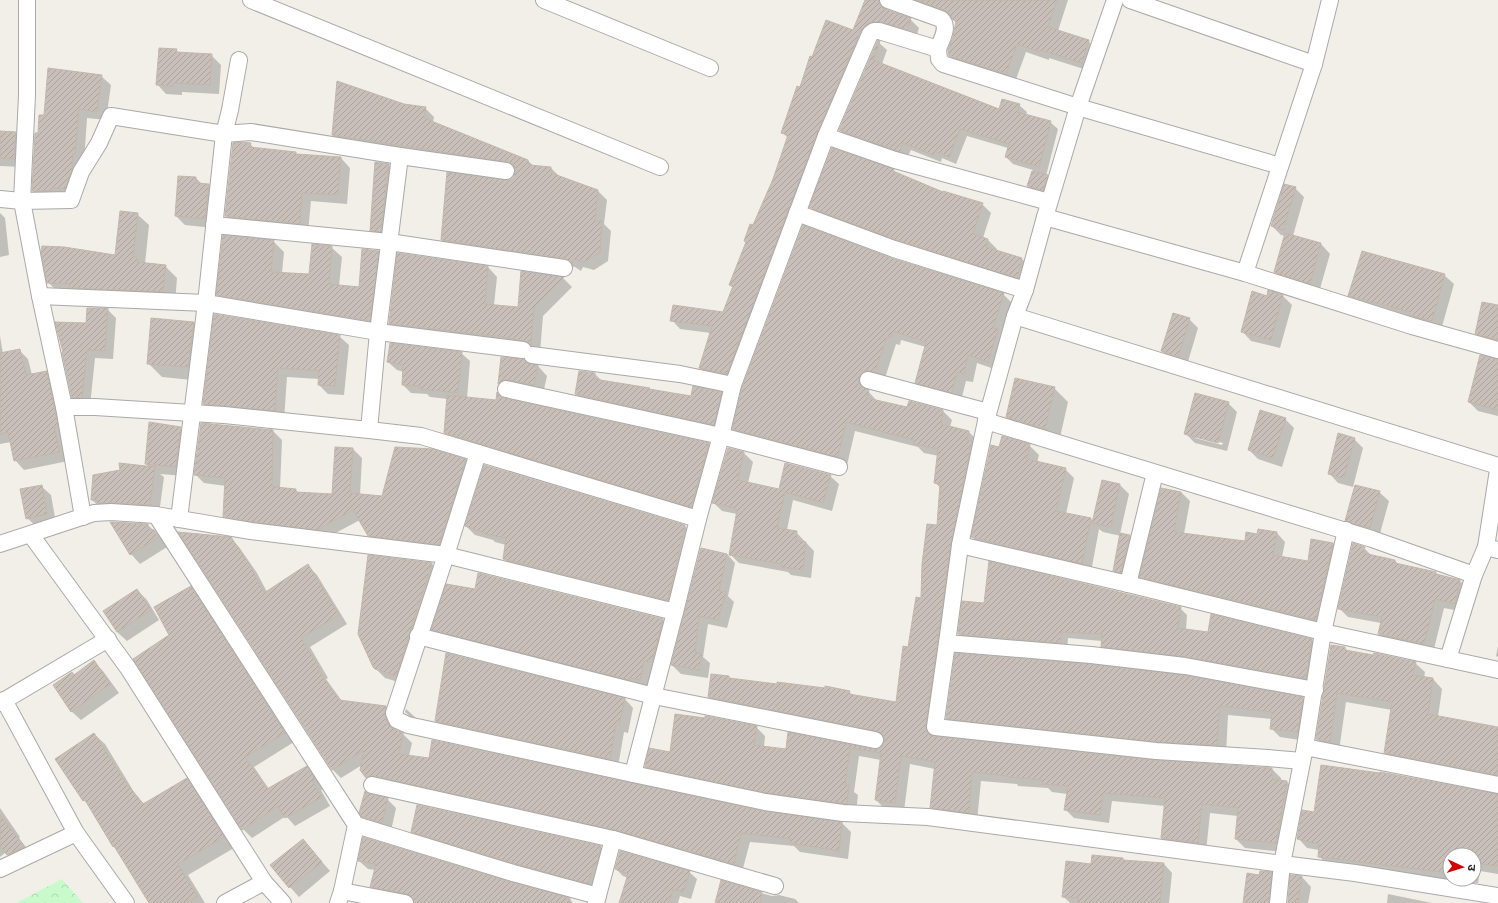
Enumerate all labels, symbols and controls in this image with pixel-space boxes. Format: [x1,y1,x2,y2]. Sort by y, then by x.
north arrow [1442,847,1482,887]
text: उ [1464,864,1480,872]

